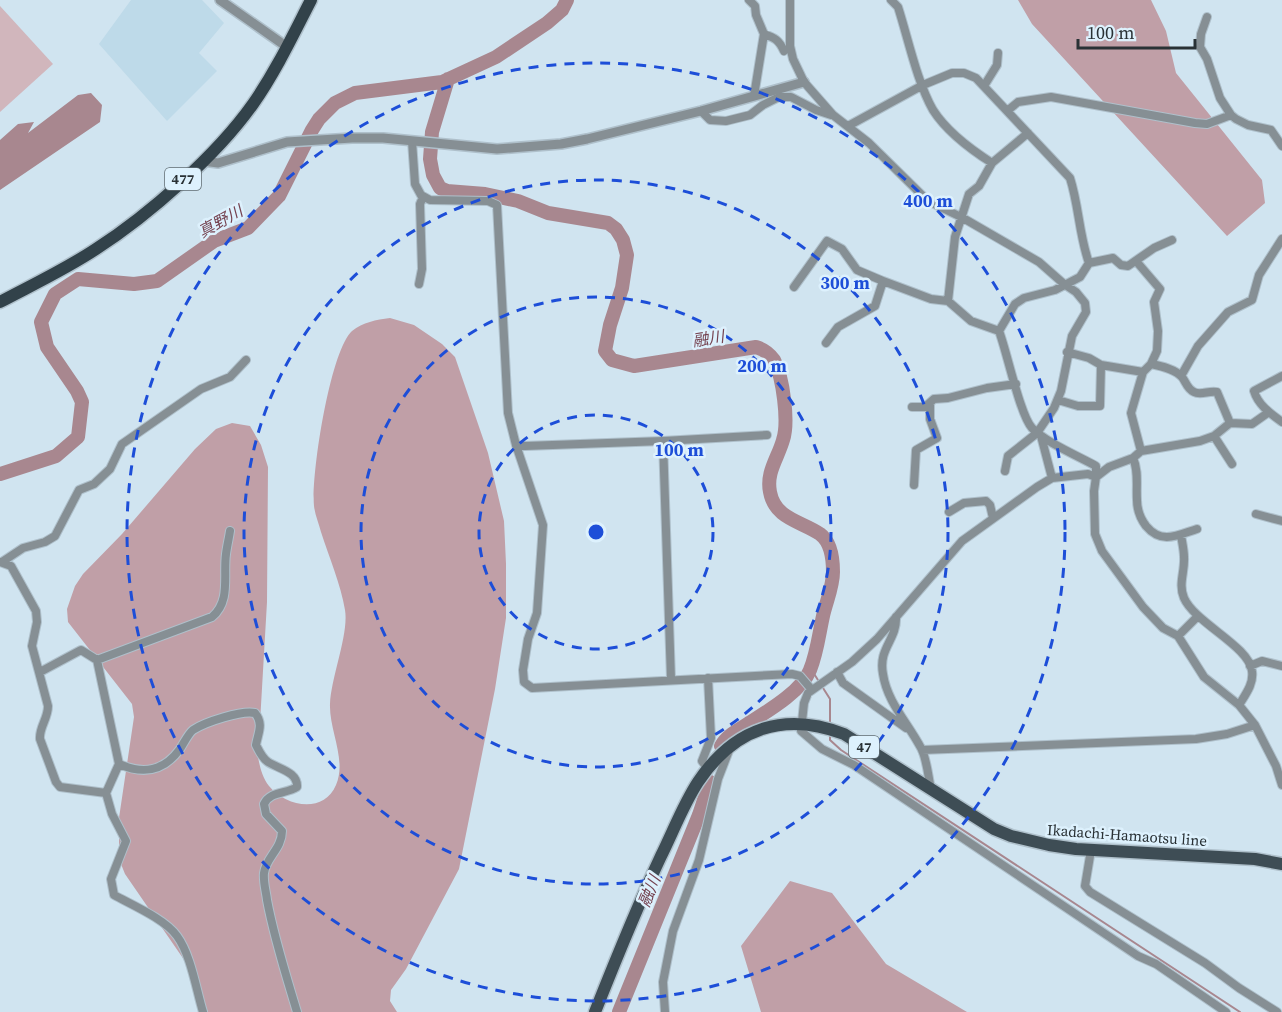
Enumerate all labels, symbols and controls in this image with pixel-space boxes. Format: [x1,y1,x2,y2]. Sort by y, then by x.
scale bar [1078,12,1195,50]
text: 100 m [1087,20,1134,45]
road number: 477 [165,168,201,190]
text: 400 m [903,188,953,213]
water label: 真野川 [194,199,248,242]
text: 300 m [820,270,870,295]
water label: 融川 [690,324,727,351]
text: 200 m [737,353,787,378]
text: 100 m [654,437,704,462]
centre of rings [586,522,606,542]
road number: 47 [849,736,879,758]
street label: Ikadachi-Hamaotsu line [1046,819,1208,851]
water label: 融川 [633,870,666,910]

